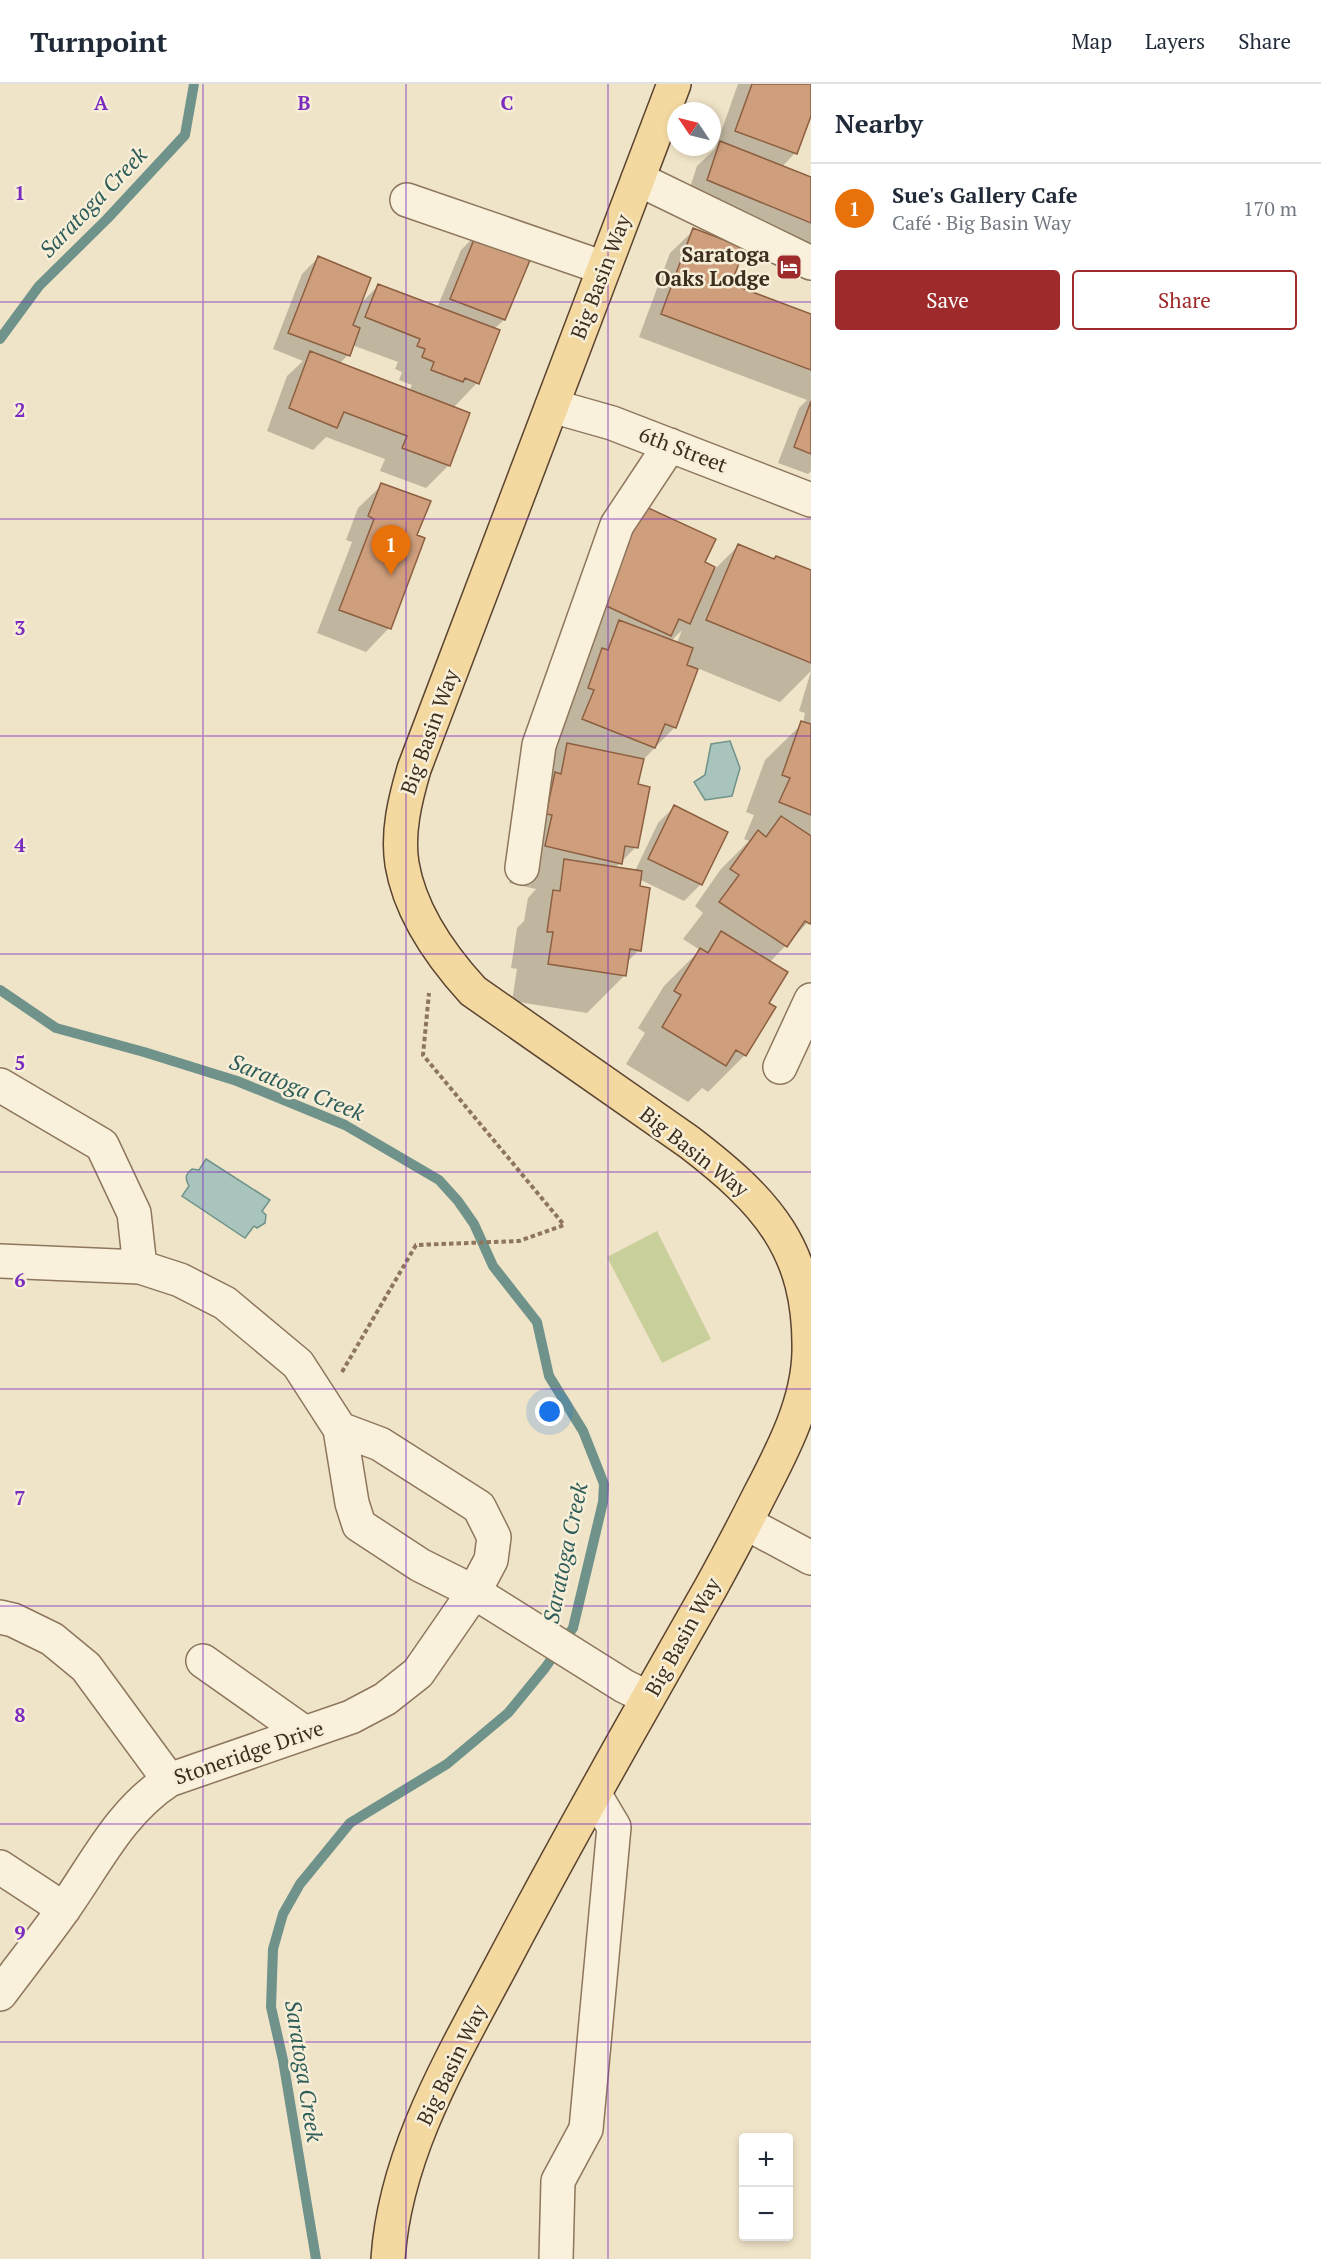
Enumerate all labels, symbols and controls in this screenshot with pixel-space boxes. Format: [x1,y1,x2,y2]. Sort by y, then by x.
text: Turnpoint [30,23,168,60]
text: Map [1071,27,1112,55]
text: Layers [1145,27,1205,55]
text: Share [1238,27,1291,55]
text: A [94,89,109,116]
text: B [298,89,311,116]
text: C [500,89,514,116]
north arrow [667,102,721,156]
text: Nearby [835,106,923,140]
water label: Saratoga Creek [33,140,153,263]
text: 1 [14,179,26,206]
text: Sue's Gallery Cafe [892,180,1078,209]
text: 1 [849,195,860,222]
text: 170 m [1243,195,1297,222]
text: Café · Big Basin Way [892,209,1071,236]
street label: Big Basin Way [563,210,637,343]
place label: Saratoga Oaks Lodge [655,240,770,292]
hotel icon: Saratoga Oaks Lodge [774,252,804,282]
button: Save [835,270,1060,330]
button: Share [1072,270,1297,330]
text: 2 [14,396,26,423]
street label: 6th Street [635,419,732,479]
pin: 1 [372,526,410,575]
text: 3 [14,614,26,641]
street label: Big Basin Way [393,665,465,798]
text: 4 [14,831,26,858]
water label: Saratoga Creek [225,1046,369,1127]
text: 5 [14,1049,26,1076]
street label: Big Basin Way [634,1100,755,1203]
text: 6 [14,1266,26,1293]
your location [535,1397,564,1426]
water label: Saratoga Creek [535,1479,594,1626]
text: 7 [14,1484,26,1511]
street label: Big Basin Way [638,1572,726,1701]
text: 8 [14,1701,26,1728]
street label: Stoneridge Drive [170,1713,327,1791]
text: 9 [14,1919,26,1946]
water label: Saratoga Creek [279,1998,330,2144]
street label: Big Basin Way [410,1999,493,2130]
map controls [739,2133,793,2241]
button: + [739,2133,793,2187]
button: − [739,2187,793,2241]

